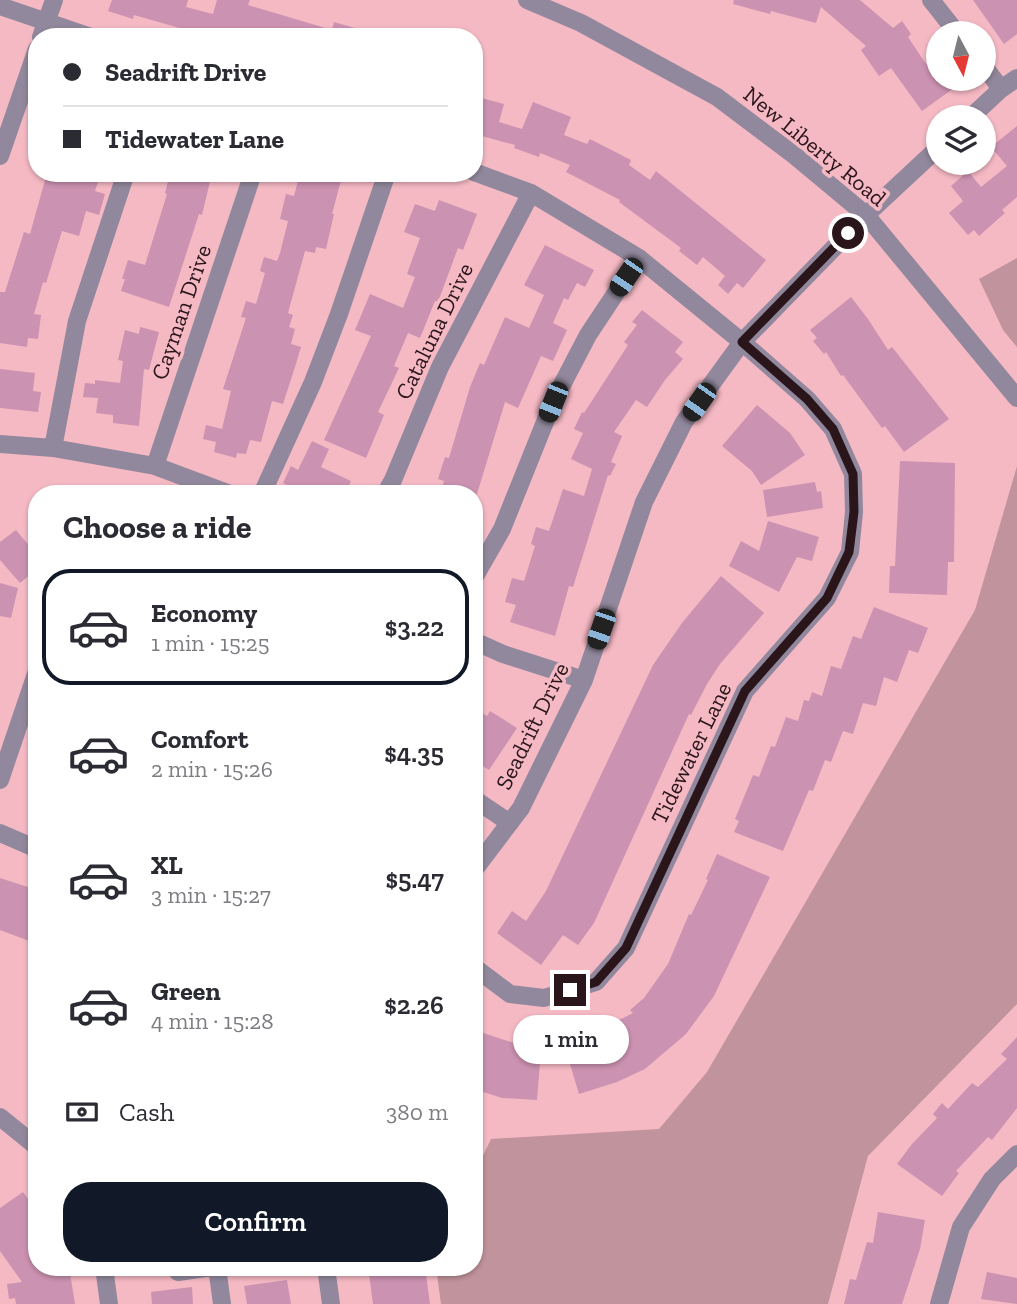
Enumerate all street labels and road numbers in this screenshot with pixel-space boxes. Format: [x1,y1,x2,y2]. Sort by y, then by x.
street label: New Liberty Road [738,80,892,212]
street label: Cayman Drive [145,241,217,383]
street label: Cataluna Drive [389,258,479,404]
street label: Seadrift Drive [489,658,575,794]
street label: Tidewater Lane [645,678,737,828]

